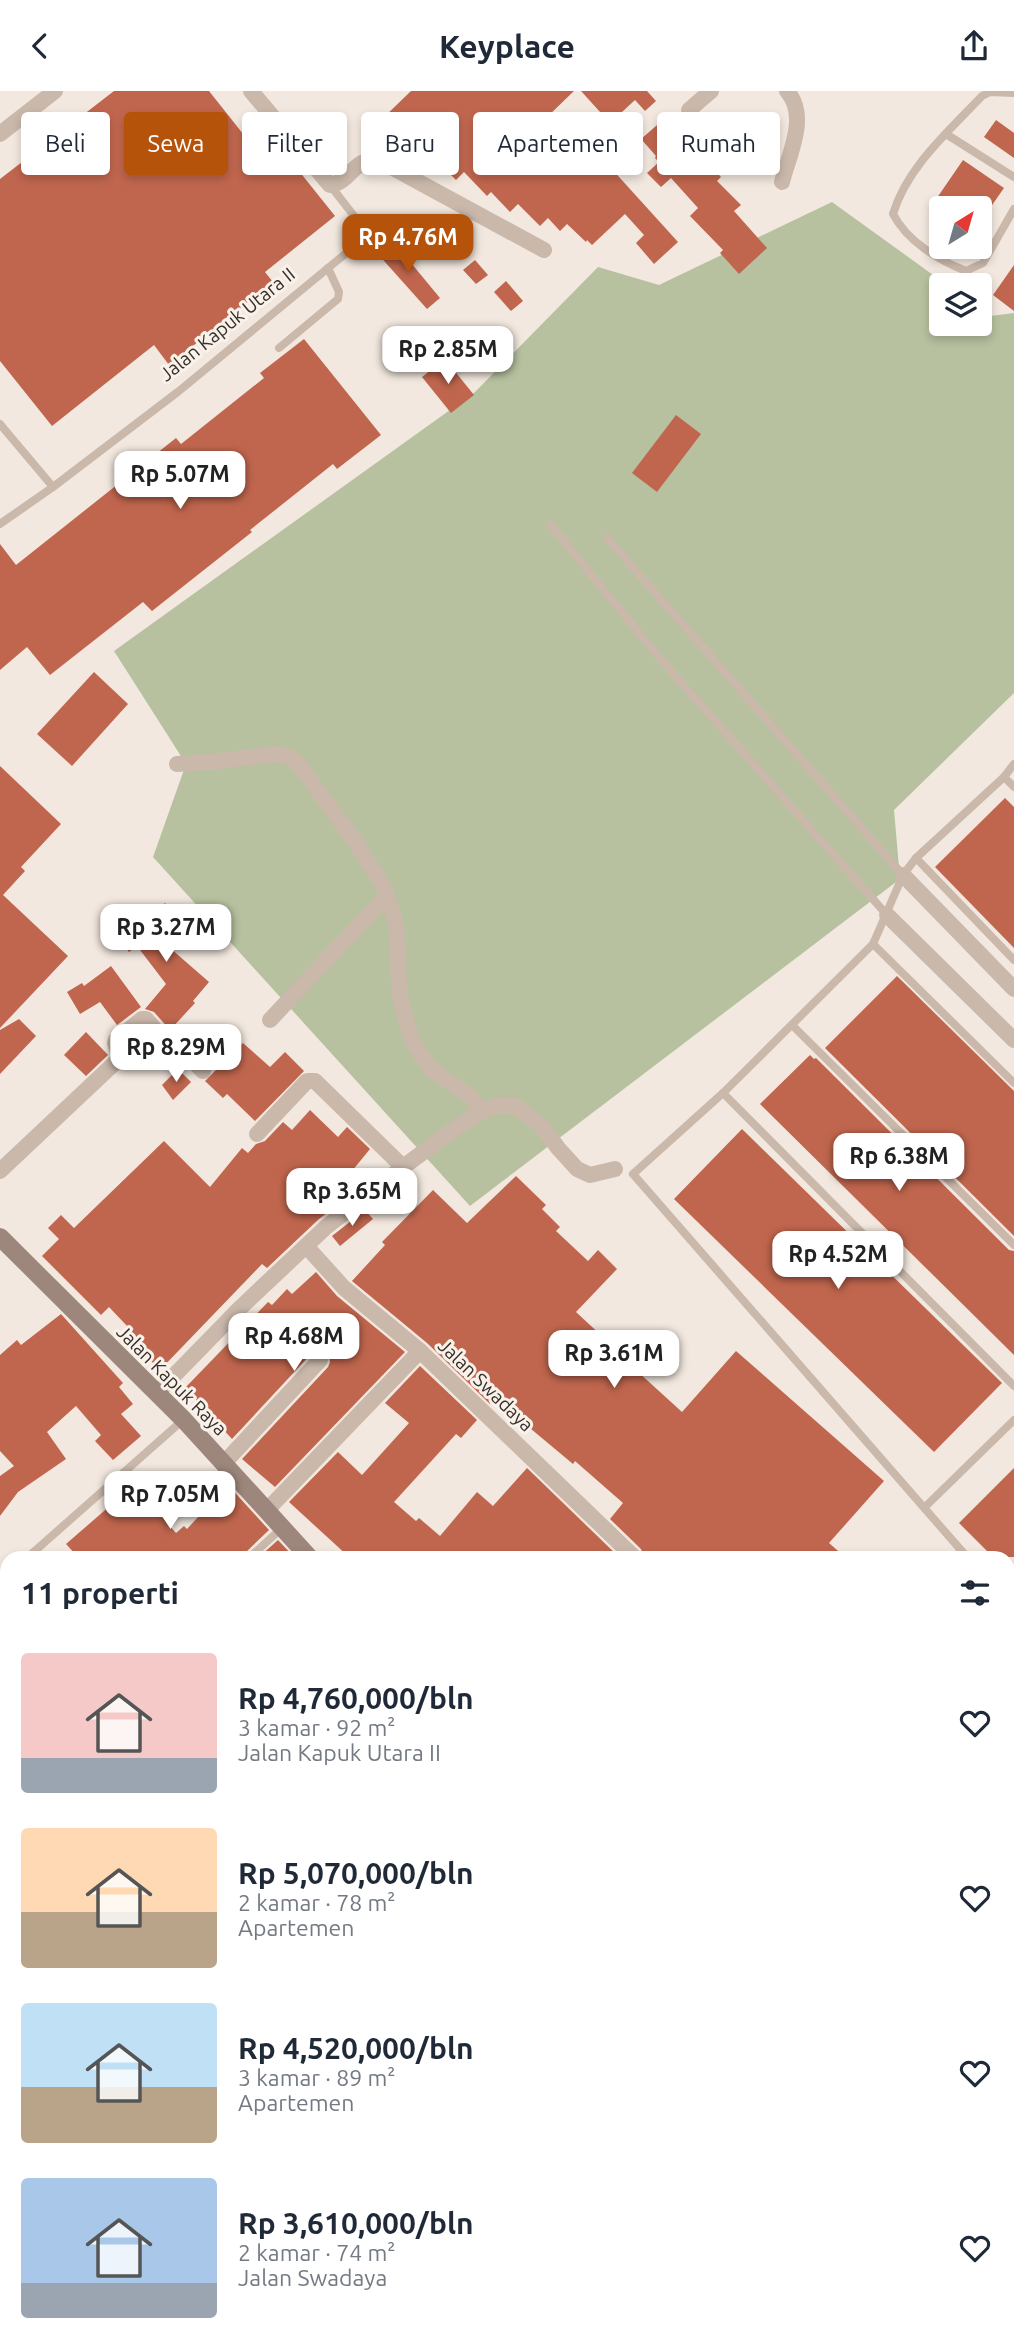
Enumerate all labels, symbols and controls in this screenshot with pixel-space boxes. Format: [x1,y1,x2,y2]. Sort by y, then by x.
icon: back [21,27,59,65]
icon: share [955,27,993,65]
text: Keyplace [439,28,575,64]
chip: Beli [21,112,110,175]
chip: Sewa [124,112,228,175]
chip: Filter [242,112,347,175]
chip: Baru [361,112,459,175]
chip: Apartemen [473,112,643,175]
chip: Rumah [657,112,780,175]
north arrow [929,196,992,259]
map controls [929,196,992,336]
pin: Rp 4.76M [336,215,480,274]
text: Rp 4.76M [358,224,458,249]
street label: Jalan Kapuk Utara II [155,263,299,385]
button: layers [929,273,992,336]
pin: Rp 2.85M [376,327,520,386]
text: Rp 2.85M [398,336,498,361]
pin: Rp 5.07M [108,451,252,511]
text: Rp 5.07M [130,461,230,486]
pin: Rp 3.27M [94,905,238,964]
text: Rp 3.27M [116,914,216,939]
pin: Rp 8.29M [104,1025,248,1084]
text: Rp 8.29M [126,1034,226,1059]
pin: Rp 6.38M [827,1133,971,1193]
text: Rp 6.38M [849,1143,949,1168]
pin: Rp 3.65M [280,1169,424,1228]
text: Rp 3.65M [302,1178,402,1203]
pin: Rp 4.52M [766,1231,910,1291]
text: Rp 4.52M [788,1241,888,1266]
pin: Rp 4.68M [222,1313,366,1373]
street label: Jalan Kapuk Raya [112,1320,232,1440]
text: Rp 4.68M [244,1323,344,1348]
pin: Rp 3.61M [542,1331,686,1390]
street label: Jalan Swadaya [434,1334,538,1436]
text: Rp 3.61M [564,1340,664,1365]
pin: Rp 7.05M [98,1471,242,1531]
text: Rp 7.05M [120,1481,220,1506]
icon: filters [956,1574,994,1612]
text: 11 properti [21,1576,179,1610]
icon: home [77,1681,161,1765]
text: Rp 4,760,000/bln [238,1681,474,1715]
icon: heart [956,1704,994,1742]
text: 3 kamar · 92 m² [238,1715,396,1740]
text: Jalan Kapuk Utara II [238,1740,441,1765]
icon: home [77,1856,161,1940]
text: Rp 5,070,000/bln [238,1856,474,1890]
icon: heart [956,1879,994,1917]
text: 2 kamar · 78 m² [238,1890,396,1915]
text: Apartemen [238,1915,354,1940]
icon: home [77,2031,161,2115]
text: Rp 4,520,000/bln [238,2031,474,2065]
icon: heart [956,2054,994,2092]
text: 3 kamar · 89 m² [238,2065,396,2090]
text: Apartemen [238,2090,354,2115]
icon: home [77,2206,161,2290]
text: Rp 3,610,000/bln [238,2206,474,2240]
icon: heart [956,2229,994,2267]
text: 2 kamar · 74 m² [238,2240,396,2265]
text: Jalan Swadaya [238,2265,387,2290]

